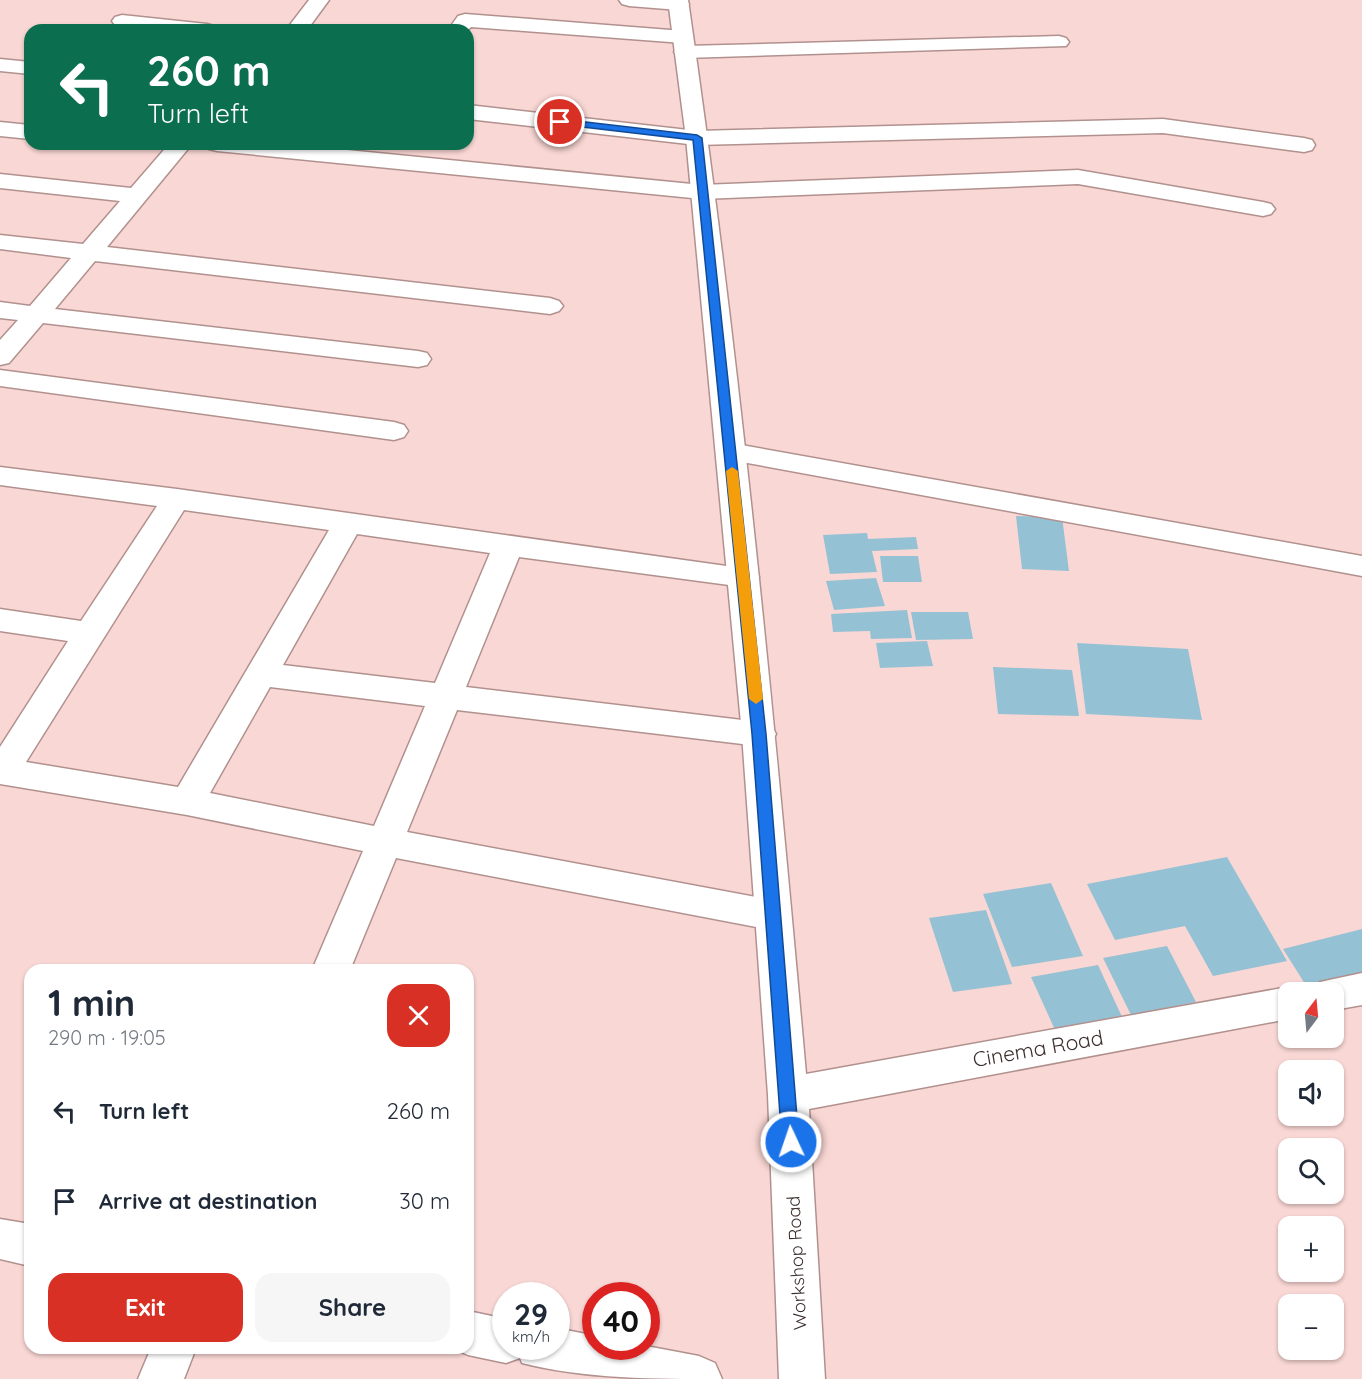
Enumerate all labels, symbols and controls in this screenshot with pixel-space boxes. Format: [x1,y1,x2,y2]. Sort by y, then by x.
text: 260 m [147,44,270,97]
icon: left [48,48,126,126]
text: Turn left [147,96,249,130]
pin [534,96,585,147]
icon: arrive [543,105,576,138]
text: 1 min [48,980,135,1025]
north arrow [1278,982,1344,1048]
map controls [1278,982,1344,1360]
button: close [387,984,450,1047]
street label: Cinema Road [971,1024,1105,1072]
text: 290 m · 19:05 [48,1025,166,1050]
button: sound [1278,1060,1344,1126]
icon: left [48,1095,81,1128]
text: Turn left [99,1097,189,1125]
text: 260 m [387,1097,450,1125]
position arrow [759,1110,823,1174]
button: search [1278,1138,1344,1204]
icon: arrive [48,1185,81,1218]
text: Arrive at destination [99,1187,317,1215]
text: 30 m [399,1187,450,1215]
street label: Workshop Road [781,1195,812,1331]
button: + [1278,1216,1344,1282]
button: Exit [48,1273,243,1342]
button: Share [255,1273,450,1342]
speed limit sign: 40 [582,1282,660,1360]
button: − [1278,1294,1344,1360]
text: 29 [514,1295,548,1333]
text: km/h [512,1327,550,1346]

